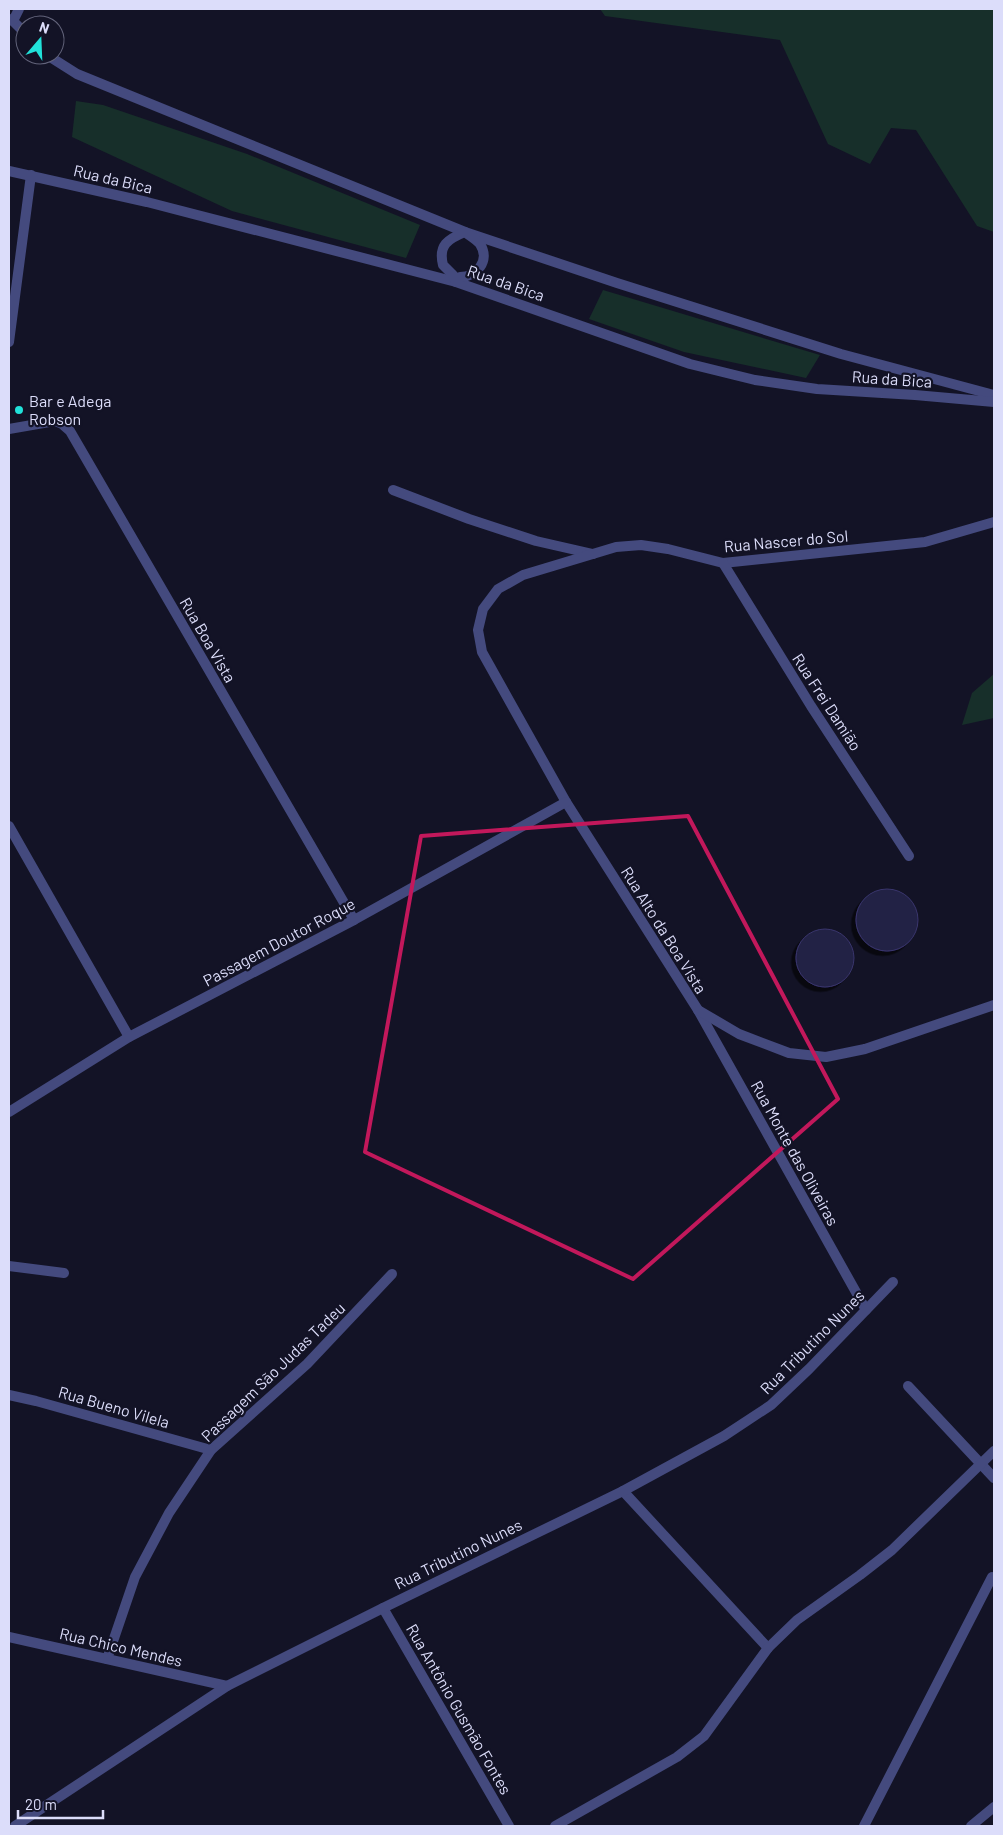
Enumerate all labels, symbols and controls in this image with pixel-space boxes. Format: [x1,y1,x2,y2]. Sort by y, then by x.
north arrow [15,15,65,65]
text: N [37,18,52,37]
street label: Rua da Bica [72,160,154,197]
street label: Rua da Bica [465,260,547,305]
street label: Rua da Bica [851,366,933,391]
place label: Bar e Adega Robson [29,391,111,428]
marker: Bar e Adega Robson [13,404,25,416]
street label: Rua Nascer do Sol [723,526,849,555]
street label: Rua Boa Vista [176,594,240,686]
street label: Rua Frei Damião [789,649,866,754]
street label: Rua Alto da Boa Vista [618,863,711,997]
street label: Passagem Doutor Roque [200,893,358,990]
street label: Rua Monte das Oliveiras [748,1077,843,1229]
street label: Rua Tributino Nunes [756,1286,868,1398]
street label: Passagem São Judas Tadeu [197,1298,348,1445]
street label: Rua Bueno Vilela [56,1382,172,1431]
street label: Rua Tributino Nunes [391,1514,525,1593]
street label: Rua Antônio Gusmão Fontes [403,1620,516,1797]
street label: Rua Chico Mendes [58,1623,184,1670]
scale bar [18,1788,102,1820]
text: 20 m [25,1795,57,1813]

